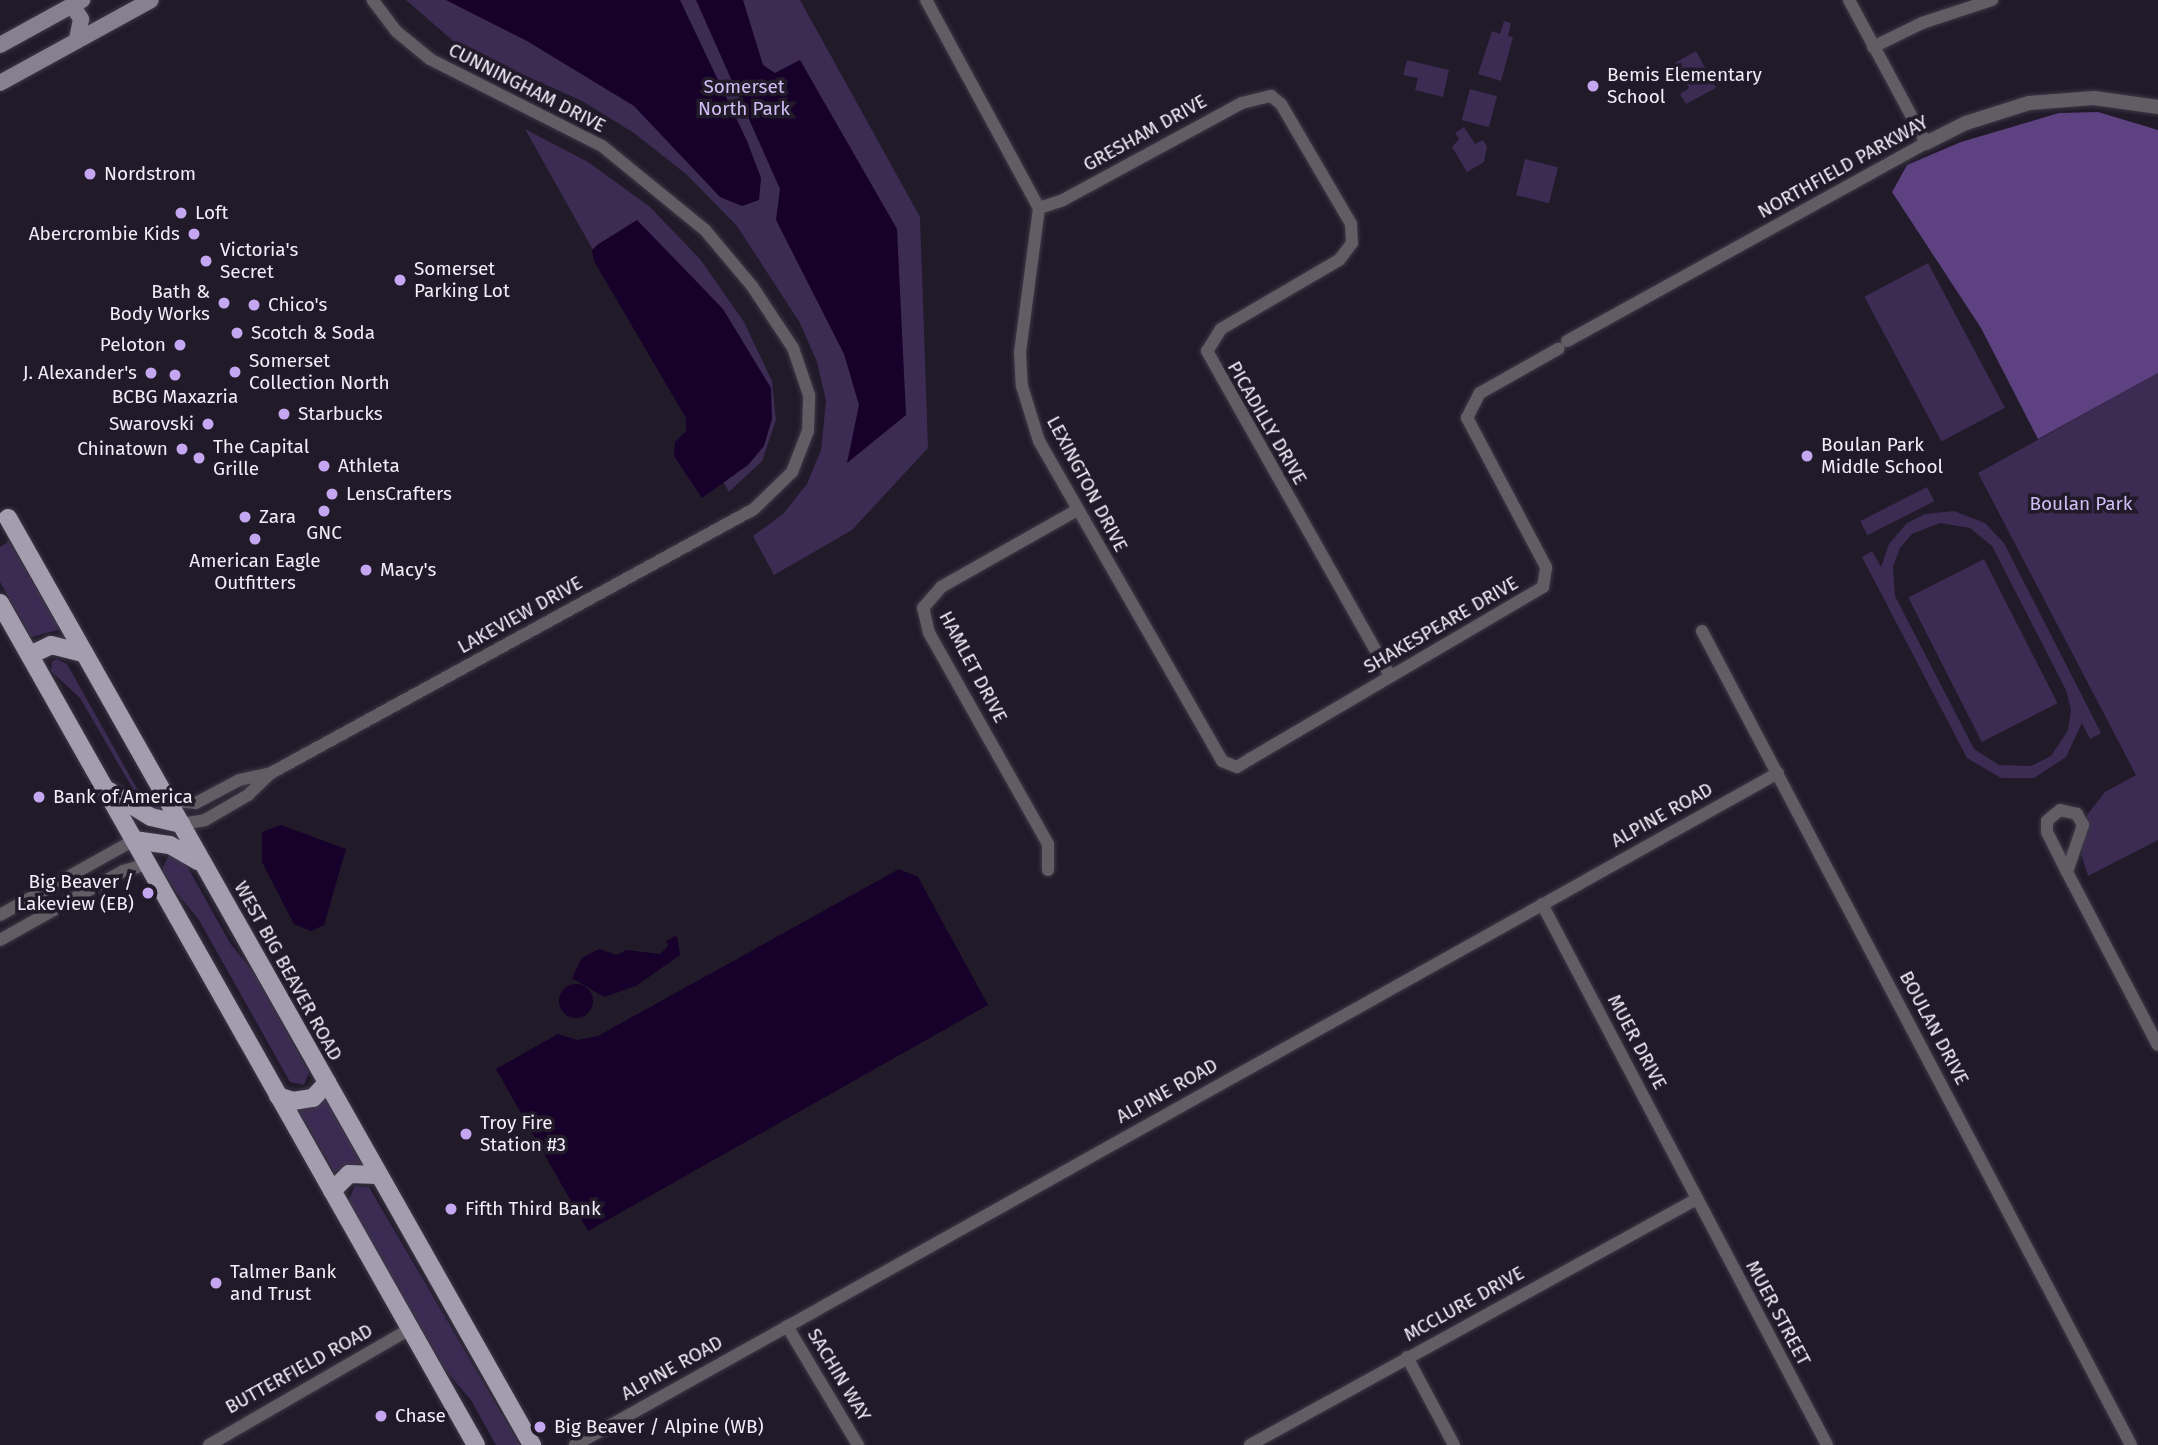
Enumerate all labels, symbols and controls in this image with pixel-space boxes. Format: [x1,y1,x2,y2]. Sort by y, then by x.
street label: CUNNINGHAM DRIVE [445,39,609,137]
place label: Bemis Elementary School [1607,64,1762,108]
park label: Somerset North Park [698,76,790,120]
marker: Bemis Elementary School [1585,78,1601,94]
street label: GRESHAM DRIVE [1079,90,1211,176]
street label: NORTHFIELD PARKWAY [1754,111,1932,223]
place label: Nordstrom [104,163,196,185]
marker: Nordstrom [82,166,98,182]
place label: Loft [195,202,228,224]
marker: Loft [173,205,189,221]
place label: Abercrombie Kids [29,223,180,245]
marker: Abercrombie Kids [186,226,202,242]
place label: Victoria's Secret [220,239,298,283]
marker: Victoria's Secret [198,253,214,269]
place label: Somerset Parking Lot [414,258,510,302]
marker: Somerset Parking Lot [392,272,408,288]
place label: Bath & Body Works [109,281,210,325]
place label: Chico's [268,294,327,316]
marker: Bath & Body Works [216,295,232,311]
marker: Chico's [246,297,262,313]
place label: Scotch & Soda [251,322,375,344]
marker: Scotch & Soda [229,325,245,341]
place label: Peloton [100,334,166,356]
marker: Peloton [172,337,188,353]
place label: Somerset Collection North [249,350,390,394]
street label: PICADILLY DRIVE [1222,357,1312,489]
place label: J. Alexander's [23,362,137,384]
marker: Somerset Collection North [227,364,243,380]
marker: J. Alexander's [143,365,159,381]
marker: BCBG Maxazria [167,367,183,383]
place label: BCBG Maxazria [112,386,238,408]
place label: Starbucks [298,403,383,425]
marker: Starbucks [276,406,292,422]
street label: LEXINGTON DRIVE [1042,412,1132,556]
place label: Swarovski [109,413,194,435]
marker: Swarovski [200,416,216,432]
place label: Boulan Park Middle School [1821,434,1943,478]
place label: The Capital Grille [213,436,309,480]
place label: Chinatown [77,438,168,460]
marker: Chinatown [174,441,190,457]
marker: Boulan Park Middle School [1799,448,1815,464]
marker: The Capital Grille [191,450,207,466]
place label: Athleta [338,455,400,477]
marker: Athleta [316,458,332,474]
place label: LensCrafters [346,483,452,505]
marker: LensCrafters [324,486,340,502]
park label: Boulan Park [2029,493,2133,515]
marker: GNC [316,503,332,519]
place label: Zara [259,506,296,528]
marker: Zara [237,509,253,525]
place label: GNC [306,522,342,544]
marker: American Eagle Outfitters [247,531,263,547]
place label: American Eagle Outfitters [189,550,321,594]
place label: Macy's [380,559,436,581]
marker: Macy's [358,562,374,578]
street label: LAKEVIEW DRIVE [454,571,586,659]
street label: SHAKESPEARE DRIVE [1360,571,1522,679]
street label: HAMLET DRIVE [934,607,1012,727]
street label: ALPINE ROAD [1607,778,1717,852]
place label: Bank of America [53,786,193,808]
marker: Bank of America [31,789,47,805]
place label: Big Beaver / Lakeview (EB) [17,871,134,915]
street label: WEST BIG BEAVER ROAD [229,877,347,1065]
marker: Big Beaver / Lakeview (EB) [140,885,156,901]
street label: BOULAN DRIVE [1894,967,1974,1089]
street label: MUER DRIVE [1602,991,1672,1093]
street label: ALPINE ROAD [1112,1054,1222,1128]
place label: Troy Fire Station #3 [480,1112,566,1156]
marker: Troy Fire Station #3 [458,1126,474,1142]
place label: Fifth Third Bank [465,1198,601,1220]
marker: Fifth Third Bank [443,1201,459,1217]
street label: MUER STREET [1741,1257,1815,1369]
place label: Talmer Bank and Trust [230,1261,336,1305]
street label: MCCLURE DRIVE [1400,1262,1528,1346]
marker: Talmer Bank and Trust [208,1275,224,1291]
street label: BUTTERFIELD ROAD [221,1319,377,1419]
street label: SACHIN WAY [802,1324,876,1426]
street label: ALPINE ROAD [617,1331,727,1405]
place label: Chase [395,1405,446,1427]
marker: Chase [373,1408,389,1424]
place label: Big Beaver / Alpine (WB) [554,1416,764,1438]
marker: Big Beaver / Alpine (WB) [532,1419,548,1435]

